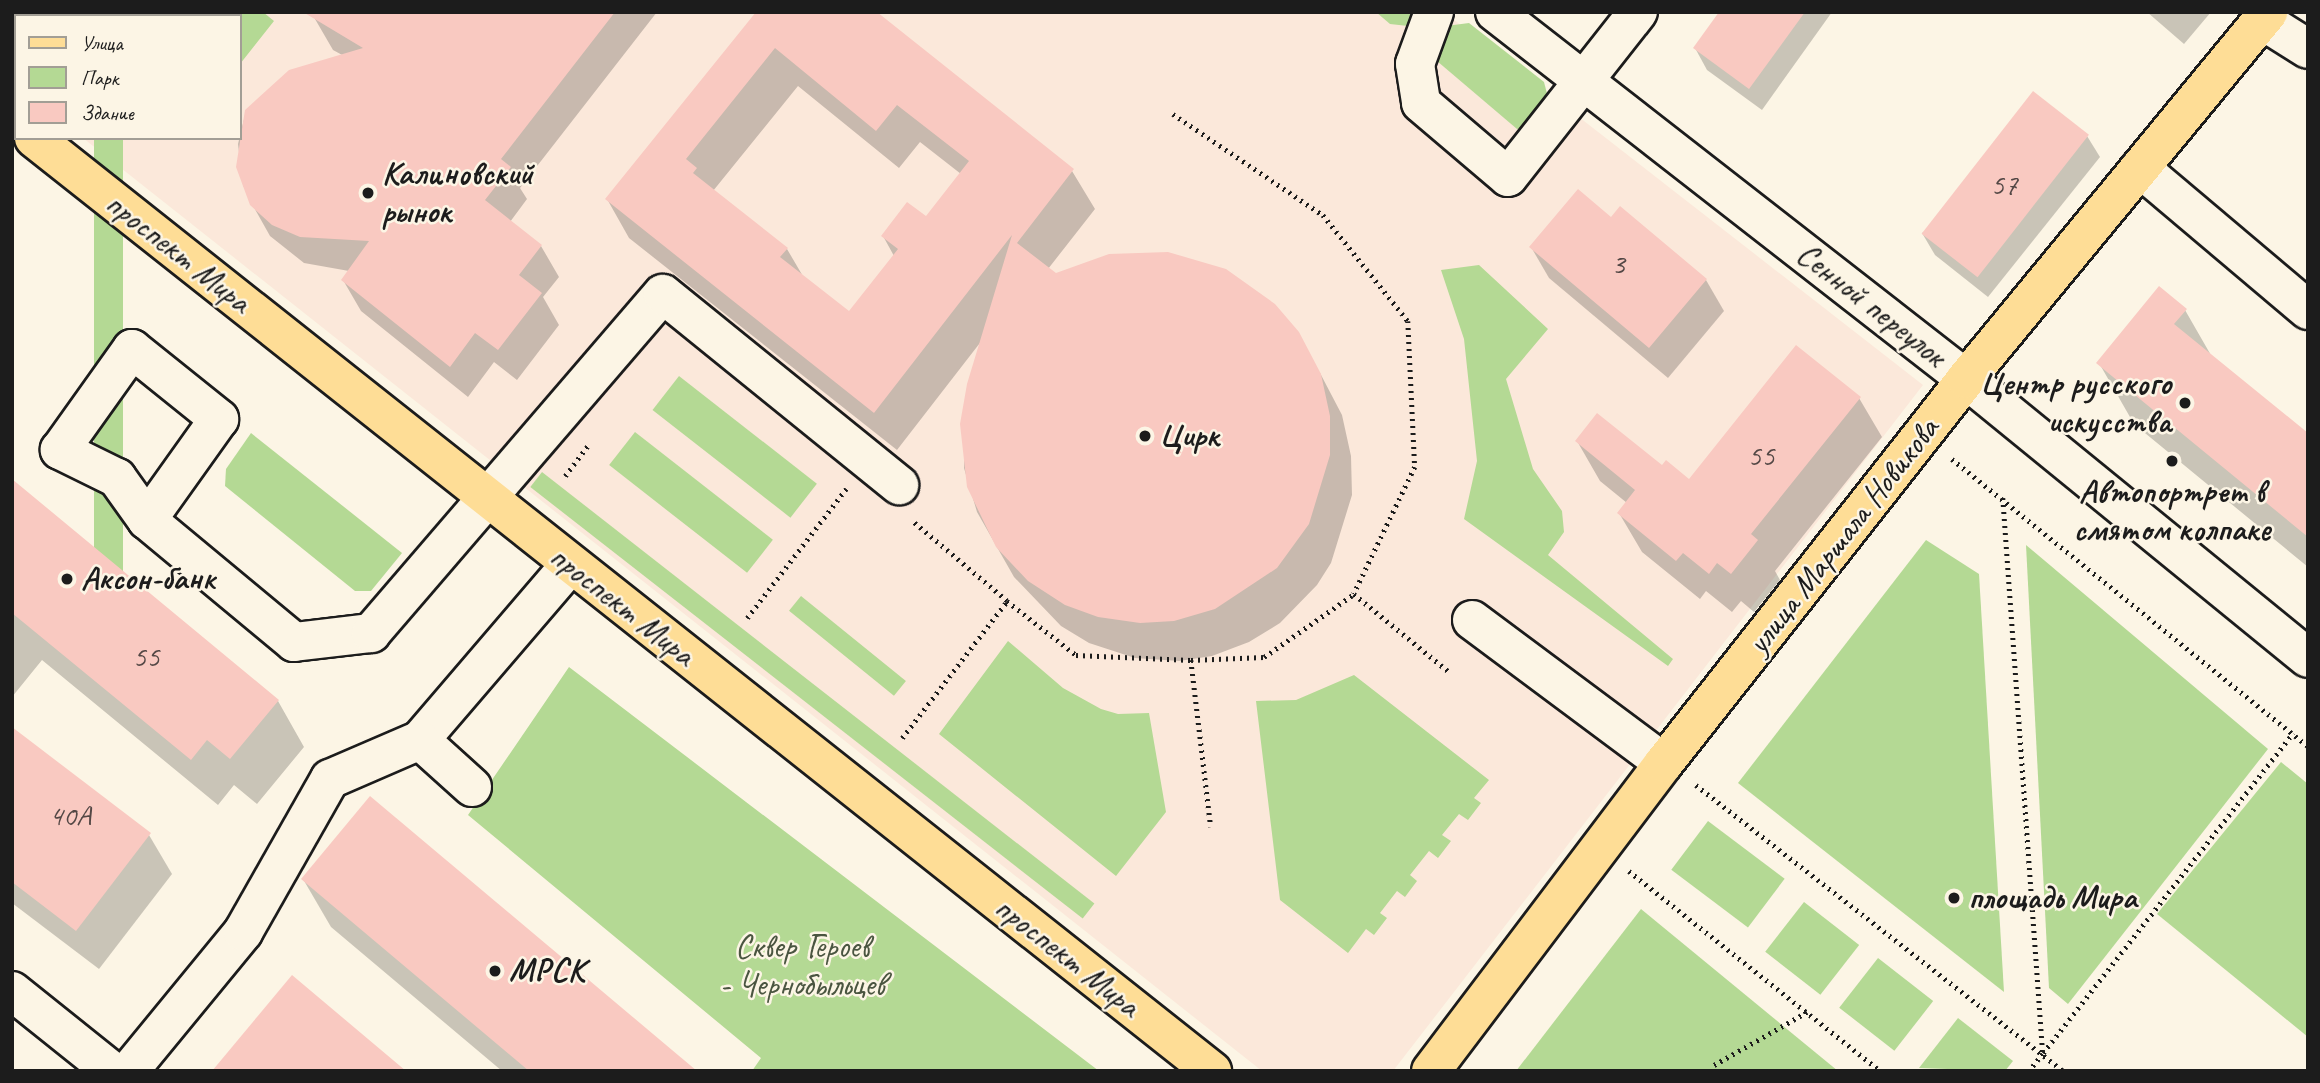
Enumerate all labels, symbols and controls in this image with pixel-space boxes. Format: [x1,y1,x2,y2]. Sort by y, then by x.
legend [14,14,242,140]
text: Улица [81,30,123,56]
text: Парк [81,65,118,91]
text: Здание [81,100,134,126]
place label: Калиновский рынок [382,154,533,232]
house number: 57 [1991,166,2017,202]
street label: проспект Мира [98,184,258,322]
marker: Калиновский рынок [360,185,376,201]
street label: Сенной переулок [1789,234,1953,376]
house number: 3 [1611,245,1625,281]
place label: Центр русского искусства [1981,364,2171,442]
marker: Центр русского искусства [2177,395,2193,411]
street label: улица Маршала Новикова [1739,410,1947,662]
place label: Цирк [1159,416,1219,456]
marker: Цирк [1137,428,1153,444]
house number: 55 [1748,437,1774,473]
marker: Автопортрет в смятом колпаке [2164,453,2180,469]
place label: Автопортрет в смятом колпаке [2075,472,2269,550]
street label: проспект Мира [542,537,702,675]
place label: Аксон-банк [81,559,216,599]
marker: Аксон-банк [59,571,75,587]
house number: 55 [133,638,159,674]
house number: 40А [49,797,91,833]
place label: площадь Мира [1968,878,2134,918]
street label: проспект Мира [987,888,1147,1026]
marker: площадь Мира [1946,890,1962,906]
park label: Сквер Героев - Чернобыльцев [719,927,885,1005]
place label: МРСК [509,951,585,991]
marker: МРСК [487,963,503,979]

